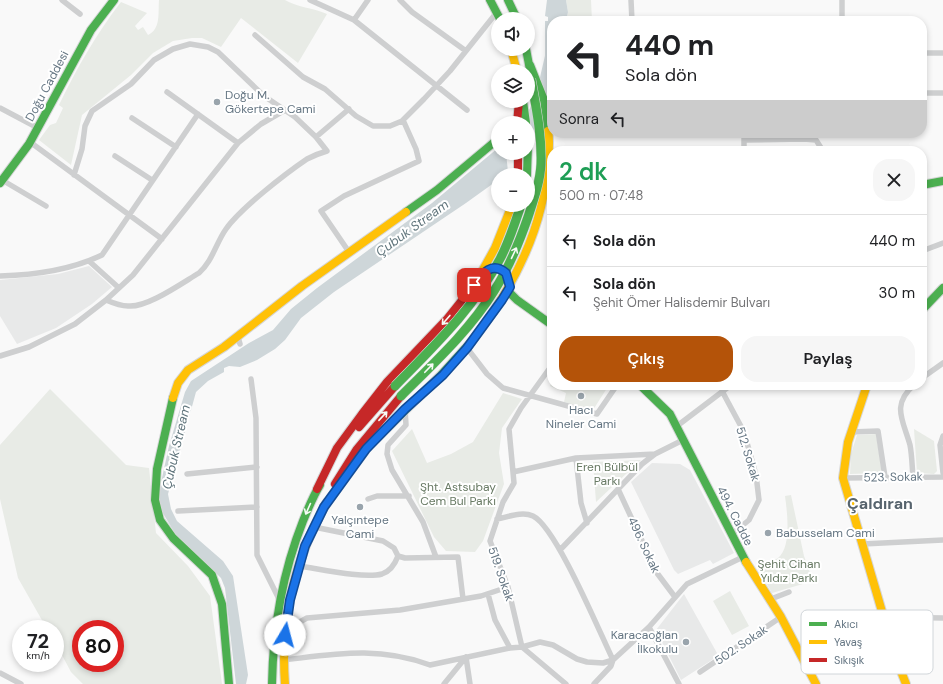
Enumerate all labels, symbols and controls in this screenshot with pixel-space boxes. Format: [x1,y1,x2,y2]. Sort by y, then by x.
map controls [491,12,535,212]
button: sound [491,12,535,56]
text: 440 m [625,27,714,64]
icon: left [559,32,611,84]
street label: Doğu Caddesi [22,48,72,124]
text: Sola dön [625,63,697,87]
button: layers [491,64,535,108]
place label: Doğu M. Gökertepe Cami [225,87,315,117]
marker: Doğu M. Gökertepe Cami [212,97,222,107]
icon: left [607,108,629,130]
text: Sonra [559,109,599,129]
button: + [491,116,535,160]
text: 2 dk [559,156,608,187]
button: close [873,159,915,201]
button: − [491,168,535,212]
text: 500 m · 07:48 [559,187,643,204]
water label: Çubuk Stream [372,196,452,260]
icon: left [559,230,581,252]
text: Sola dön [593,231,656,251]
text: 440 m [869,231,915,251]
one-way arrow [511,248,518,260]
pin [457,268,491,302]
icon: arrive [463,274,485,296]
text: Sola dön [593,274,656,294]
icon: left [559,282,581,304]
text: 30 m [879,283,915,303]
text: Şehit Ömer Halisdemir Bulvarı [593,294,770,311]
one-way arrow [442,315,451,325]
button: Çıkış [559,336,733,382]
button: Paylaş [741,336,915,382]
one-way arrow [424,363,433,373]
marker: Hacı Nineler Cami [576,391,586,401]
place label: Hacı Nineler Cami [546,402,616,432]
water label: Çubuk Stream [158,403,194,491]
one-way arrow [378,411,388,421]
street label: 512. Sokak [732,425,764,483]
park label: Eren Bülbül Parkı [576,459,638,489]
street label: 523. Sokak [863,468,923,486]
park label: Şht. Astsubay Cem Bul Parkı [420,479,496,509]
street label: 494. Cadde [713,484,757,549]
district label: Çaldıran [847,493,913,514]
marker: Yalçıntepe Cami [355,502,365,512]
one-way arrow [304,503,311,515]
place label: Yalçıntepe Cami [331,512,389,542]
street label: 496. Sokak [624,514,664,576]
place label: Babusselam Cami [776,525,875,541]
marker: Babusselam Cami [763,528,773,538]
street label: 519. Sokak [484,545,518,603]
park label: Şehit Cihan Yıldız Parkı [758,556,821,586]
legend [801,610,933,674]
position arrow [264,614,306,656]
text: Akıcı [834,617,858,631]
speed limit sign: 80 [72,620,124,672]
street label: 502. Sokak [711,621,771,669]
place label: Karacaoğlan İlkokulu [611,627,678,657]
text: 72 [27,628,49,654]
text: Yavaş [834,635,862,649]
marker: Karacaoğlan İlkokulu [681,637,691,647]
text: km/h [26,649,50,662]
text: Sıkışık [834,653,865,667]

